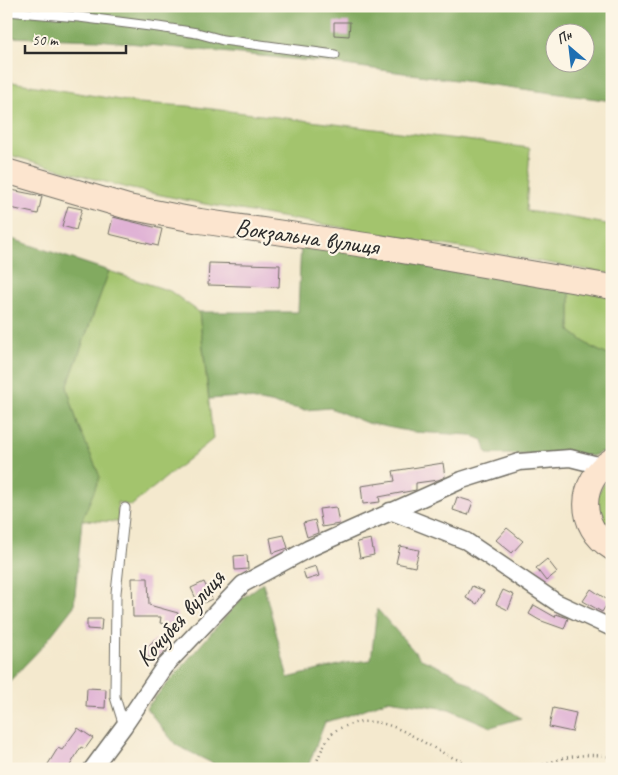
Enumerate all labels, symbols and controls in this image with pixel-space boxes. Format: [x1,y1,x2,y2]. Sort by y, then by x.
scale bar [25,22,126,54]
north arrow [546,22,596,72]
text: Пн [554,26,575,48]
text: 50 m [32,31,59,50]
street label: Вокзальна вулиця [233,211,383,263]
street label: Кочубея вулиця [128,562,232,673]

